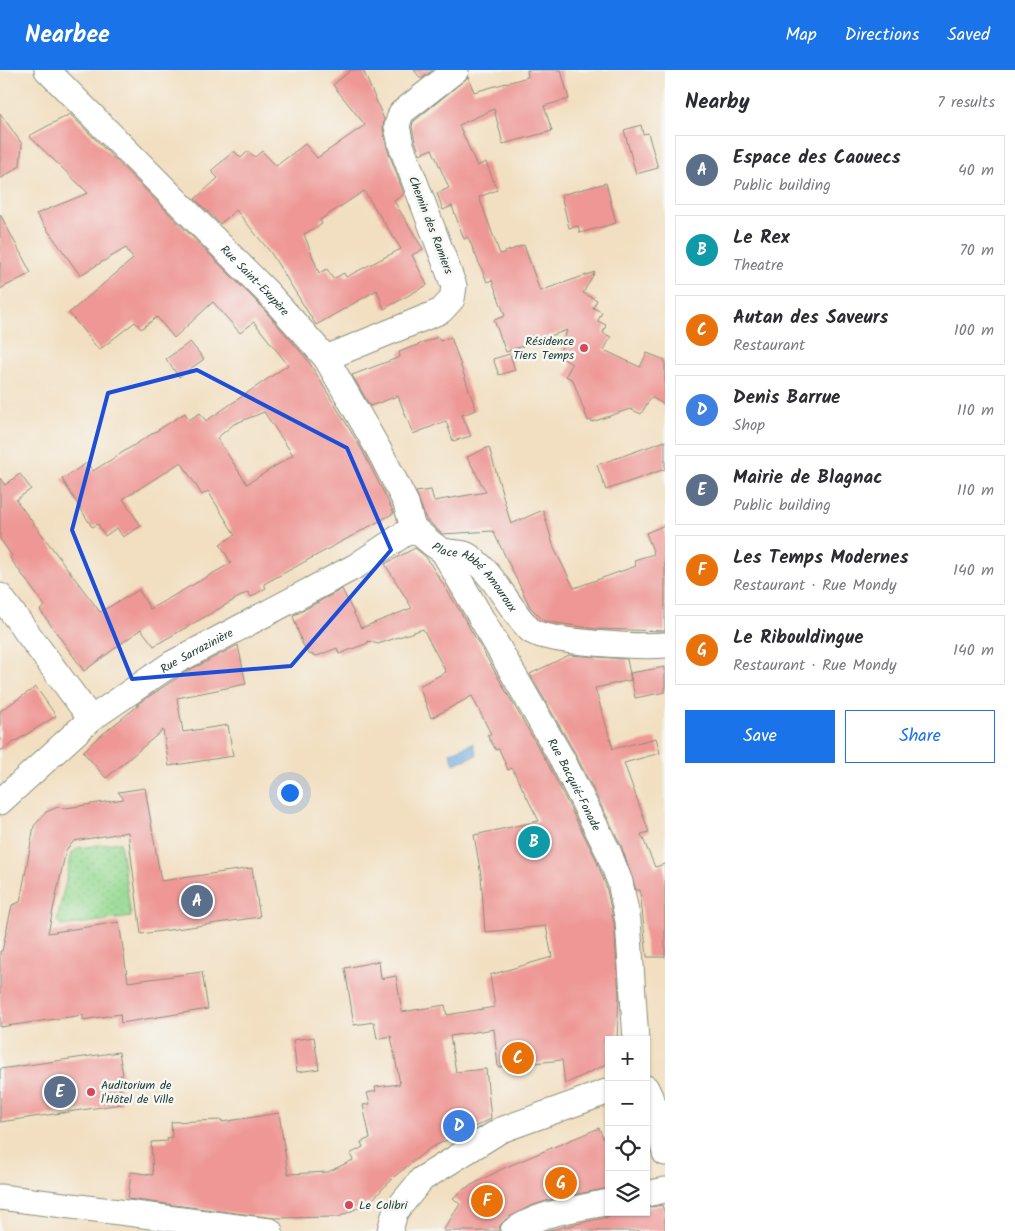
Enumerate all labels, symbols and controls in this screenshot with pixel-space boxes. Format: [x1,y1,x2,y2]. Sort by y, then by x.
text: Nearbee [25,16,110,55]
text: Map [785,21,817,50]
text: Directions [845,21,919,50]
text: Saved [947,21,990,50]
text: Nearby [685,86,750,119]
text: 7 results [937,90,995,115]
text: Espace des Caouecs [733,143,901,173]
text: A [697,158,707,183]
text: 40 m [958,158,994,183]
street label: Chemin des Ramiers [403,173,458,277]
text: Public building [733,173,831,198]
text: Le Rex [733,223,790,253]
text: B [697,238,707,263]
text: 70 m [959,238,994,263]
street label: Rue Saint-Exupère [216,241,294,321]
text: Theatre [733,253,784,278]
text: Autan des Saveurs [733,303,888,333]
text: C [697,318,707,343]
text: 100 m [954,318,994,343]
place label: Résidence Tiers Temps [513,332,575,365]
text: Restaurant [733,333,805,358]
marker: Résidence Tiers Temps [578,342,590,354]
text: Denis Barrue [733,383,840,413]
text: D [697,398,707,423]
text: 110 m [957,398,994,423]
text: Shop [733,413,765,438]
text: Mairie de Blagnac [733,463,882,493]
text: E [698,478,706,503]
text: 110 m [957,478,994,503]
text: Public building [733,493,831,518]
street label: Place Abbé Amouroux [428,538,522,617]
text: Les Temps Modernes [733,543,909,573]
text: F [698,558,706,583]
text: 140 m [953,558,994,583]
text: Restaurant · Rue Mondy [733,573,896,598]
street label: Rue Sarrazinière [156,623,237,679]
text: Le Ribouldingue [733,623,863,653]
text: G [697,638,707,663]
text: 140 m [953,638,994,663]
text: Restaurant · Rue Mondy [733,653,896,678]
button: Save [685,710,835,763]
button: Share [845,710,995,763]
street label: Rue Bacquié-Fonade [542,735,606,835]
your location [277,780,303,806]
pin: B [518,823,550,861]
pin: A [181,882,213,920]
map controls [605,1036,650,1216]
button: + [605,1036,650,1081]
pin: C [502,1039,534,1077]
pin: E [44,1073,76,1111]
place label: Auditorium de l'Hôtel de Ville [101,1076,174,1109]
button: − [605,1081,650,1126]
marker: Auditorium de l'Hôtel de Ville [85,1086,97,1098]
pin: D [443,1107,475,1145]
button: locate [605,1126,650,1171]
pin: G [545,1164,577,1202]
button: layers [605,1171,650,1216]
pin: F [471,1182,503,1220]
place label: Le Colibri [359,1196,408,1215]
marker: Le Colibri [343,1199,355,1211]

